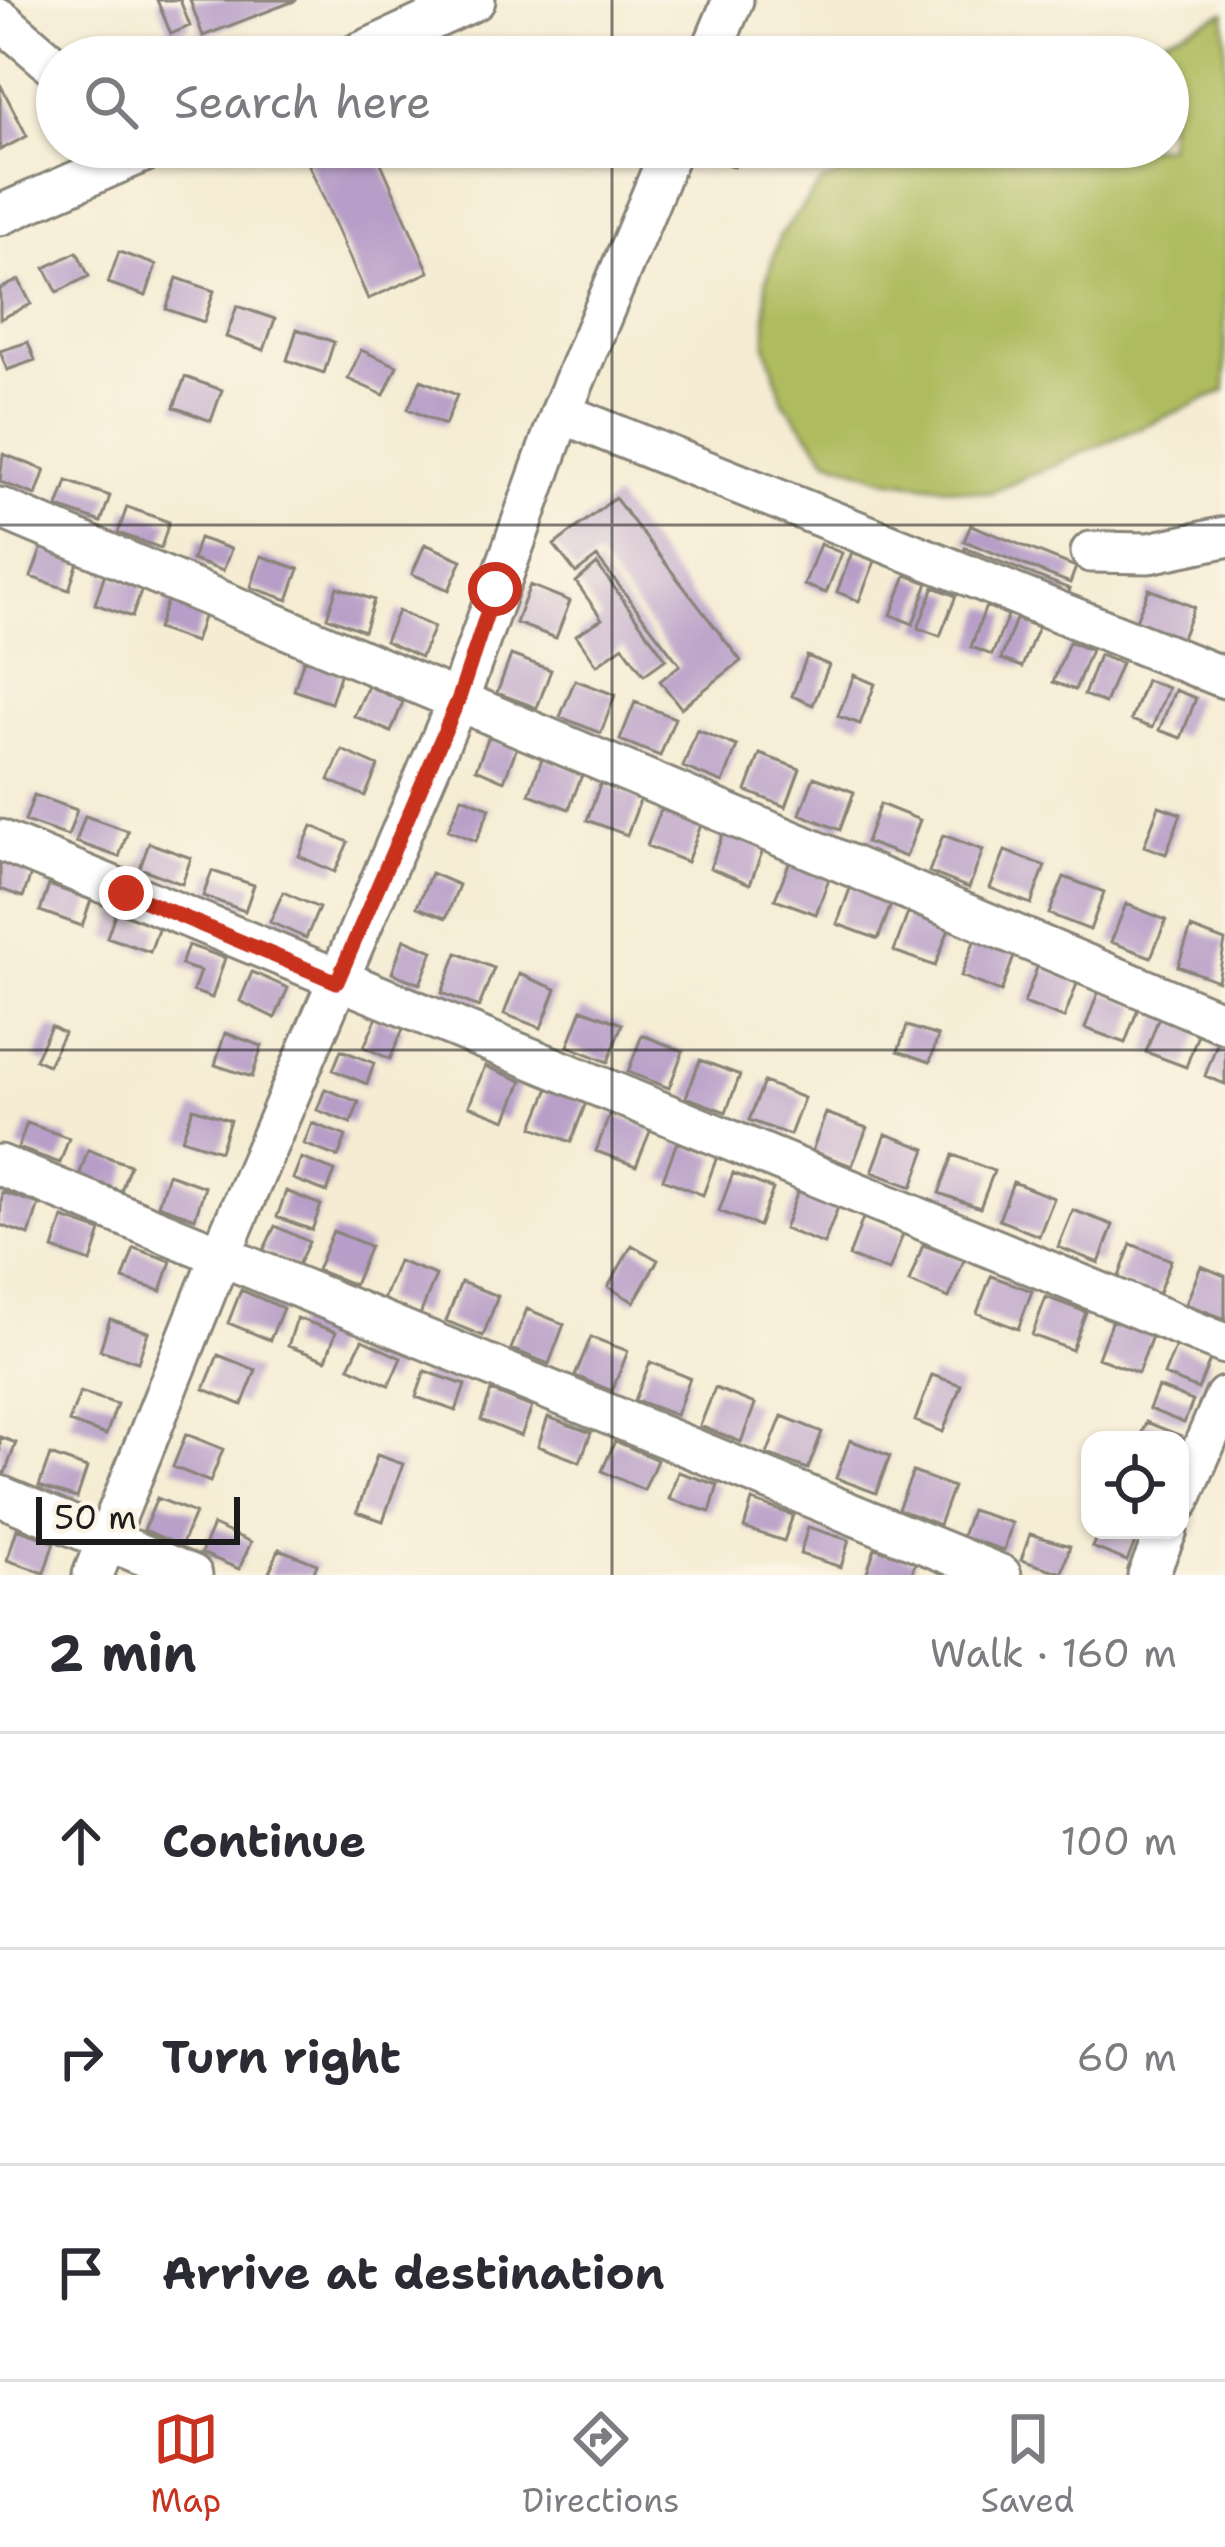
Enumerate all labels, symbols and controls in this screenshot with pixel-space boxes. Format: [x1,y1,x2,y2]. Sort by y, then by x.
search box [36,36,1189,168]
icon: search [78,69,144,135]
text: Search here [174,72,431,132]
route start [468,562,522,616]
route end [99,866,153,920]
map controls [1081,1431,1189,1539]
button: locate [1081,1431,1189,1539]
scale bar [36,1491,240,1544]
text: 50 m [54,1495,137,1540]
text: 2 min [48,1619,197,1687]
text: Walk · 160 m [930,1627,1177,1679]
icon: ahead [48,1808,114,1874]
text: Continue [162,1811,366,1871]
text: 100 m [1061,1815,1177,1867]
icon: right [48,2024,114,2090]
text: Turn right [162,2027,401,2087]
text: 60 m [1077,2031,1177,2083]
icon: arrive [48,2240,114,2306]
text: Arrive at destination [162,2243,665,2303]
tab: Map [151,2406,221,2523]
tab: Directions [522,2406,680,2523]
tab: Saved [981,2406,1074,2523]

